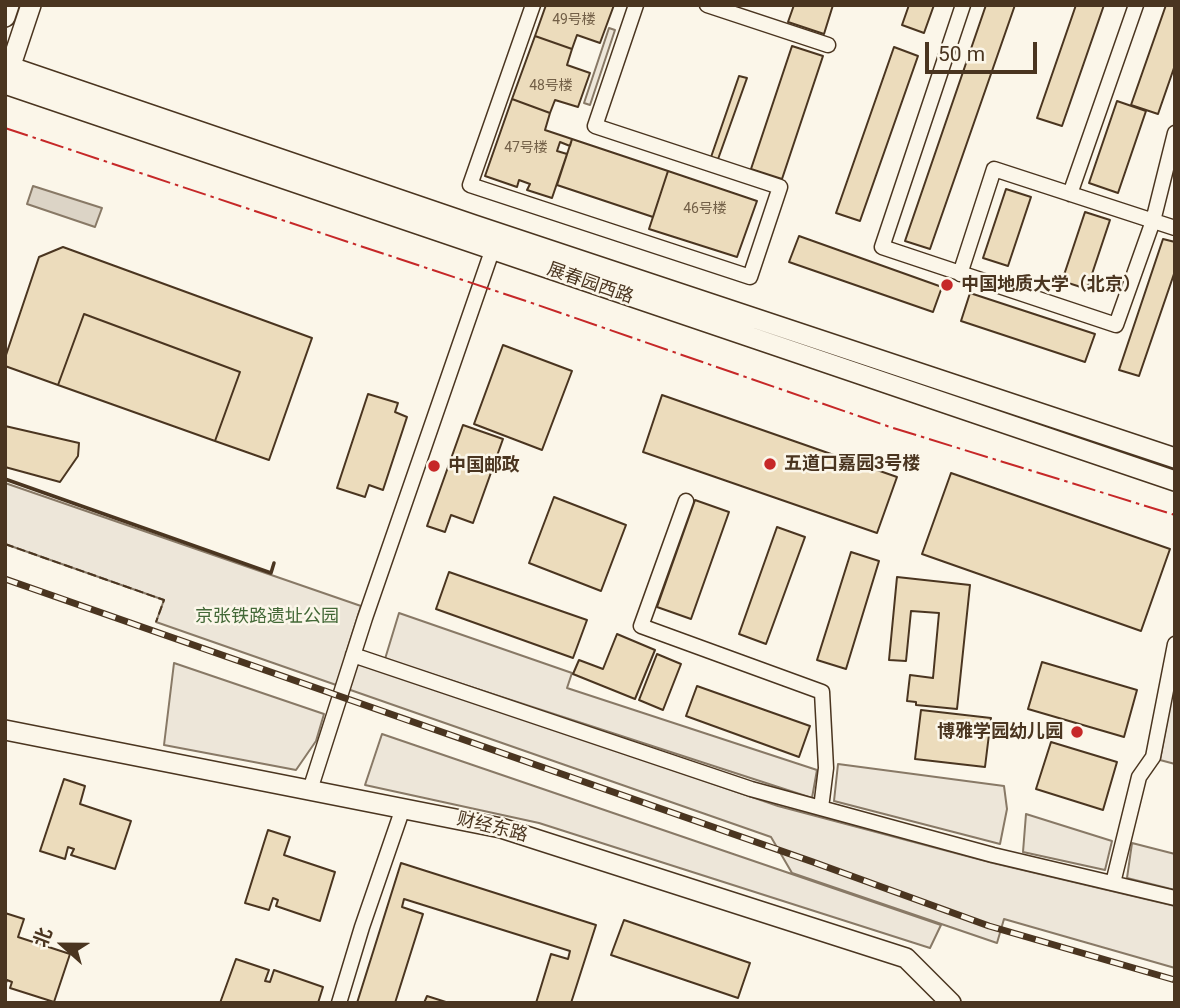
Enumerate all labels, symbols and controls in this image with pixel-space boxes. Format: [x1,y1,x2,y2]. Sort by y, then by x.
house number: 49号楼 [552,12,596,28]
scale bar [928,28,1040,72]
text: 50 m [938,42,985,66]
house number: 48号楼 [529,78,573,94]
house number: 47号楼 [504,140,548,156]
house number: 46号楼 [683,201,727,217]
street label: 展春园西路 [544,259,636,309]
place label: 中国地质大学（北京） [961,274,1141,296]
marker: 中国地质大学（北京） [939,277,955,293]
place label: 五道口嘉园3号楼 [784,453,920,475]
place label: 中国邮政 [448,455,520,477]
marker: 五道口嘉园3号楼 [762,456,778,472]
marker: 中国邮政 [426,458,442,474]
park label: 京张铁路遗址公园 [195,606,339,628]
place label: 博雅学园幼儿园 [937,721,1063,743]
marker: 博雅学园幼儿园 [1069,724,1085,740]
street label: 财经东路 [454,809,530,847]
north arrow [28,910,98,980]
text: 北 [29,924,57,950]

